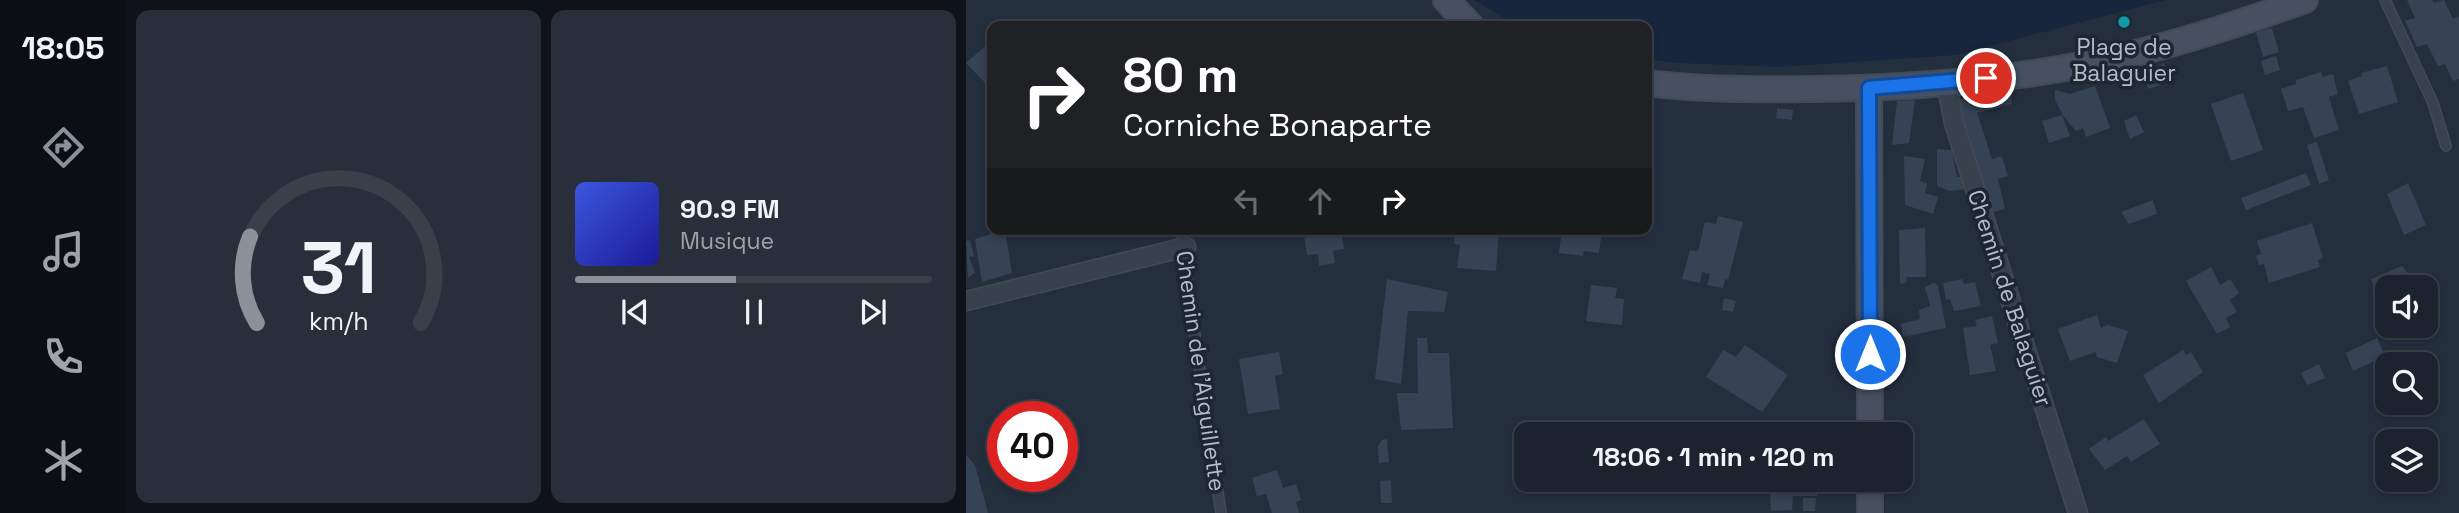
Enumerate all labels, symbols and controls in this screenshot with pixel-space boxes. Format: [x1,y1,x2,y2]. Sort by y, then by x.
marker: Plage de Balaguier [2116,14,2132,30]
text: 18:05 [21,28,105,68]
place label: Plage de Balaguier [2072,32,2176,88]
text: 80 m [1123,44,1238,106]
pin [1956,48,2016,108]
icon: right [1008,49,1099,140]
icon: arrive [1967,59,2005,97]
text: Corniche Bonaparte [1123,105,1432,145]
icon: directions [39,123,88,172]
icon: left [1228,182,1266,220]
icon: ahead [1301,182,1339,220]
icon: right [1374,182,1412,220]
street label: Chemin de Balaguier [1961,186,2059,410]
text: 90.9 FM [680,192,780,226]
text: 31 [301,221,376,314]
text: Musique [680,226,774,256]
icon: music [39,227,88,276]
street label: Chemin de l'Aiguillette [1169,249,1233,493]
map controls [2375,275,2438,492]
button: sound [2375,275,2438,338]
icon: previous [616,293,654,331]
icon: pause [735,293,773,331]
icon: next [854,293,892,331]
text: km/h [309,304,368,336]
position arrow [1833,317,1907,391]
icon: phone [39,332,88,381]
button: search [2375,352,2438,415]
speed limit sign: 40 [987,401,1078,492]
button: layers [2375,429,2438,492]
icon: climate [39,436,88,485]
text: 18:06 · 1 min · 120 m [1592,440,1835,474]

